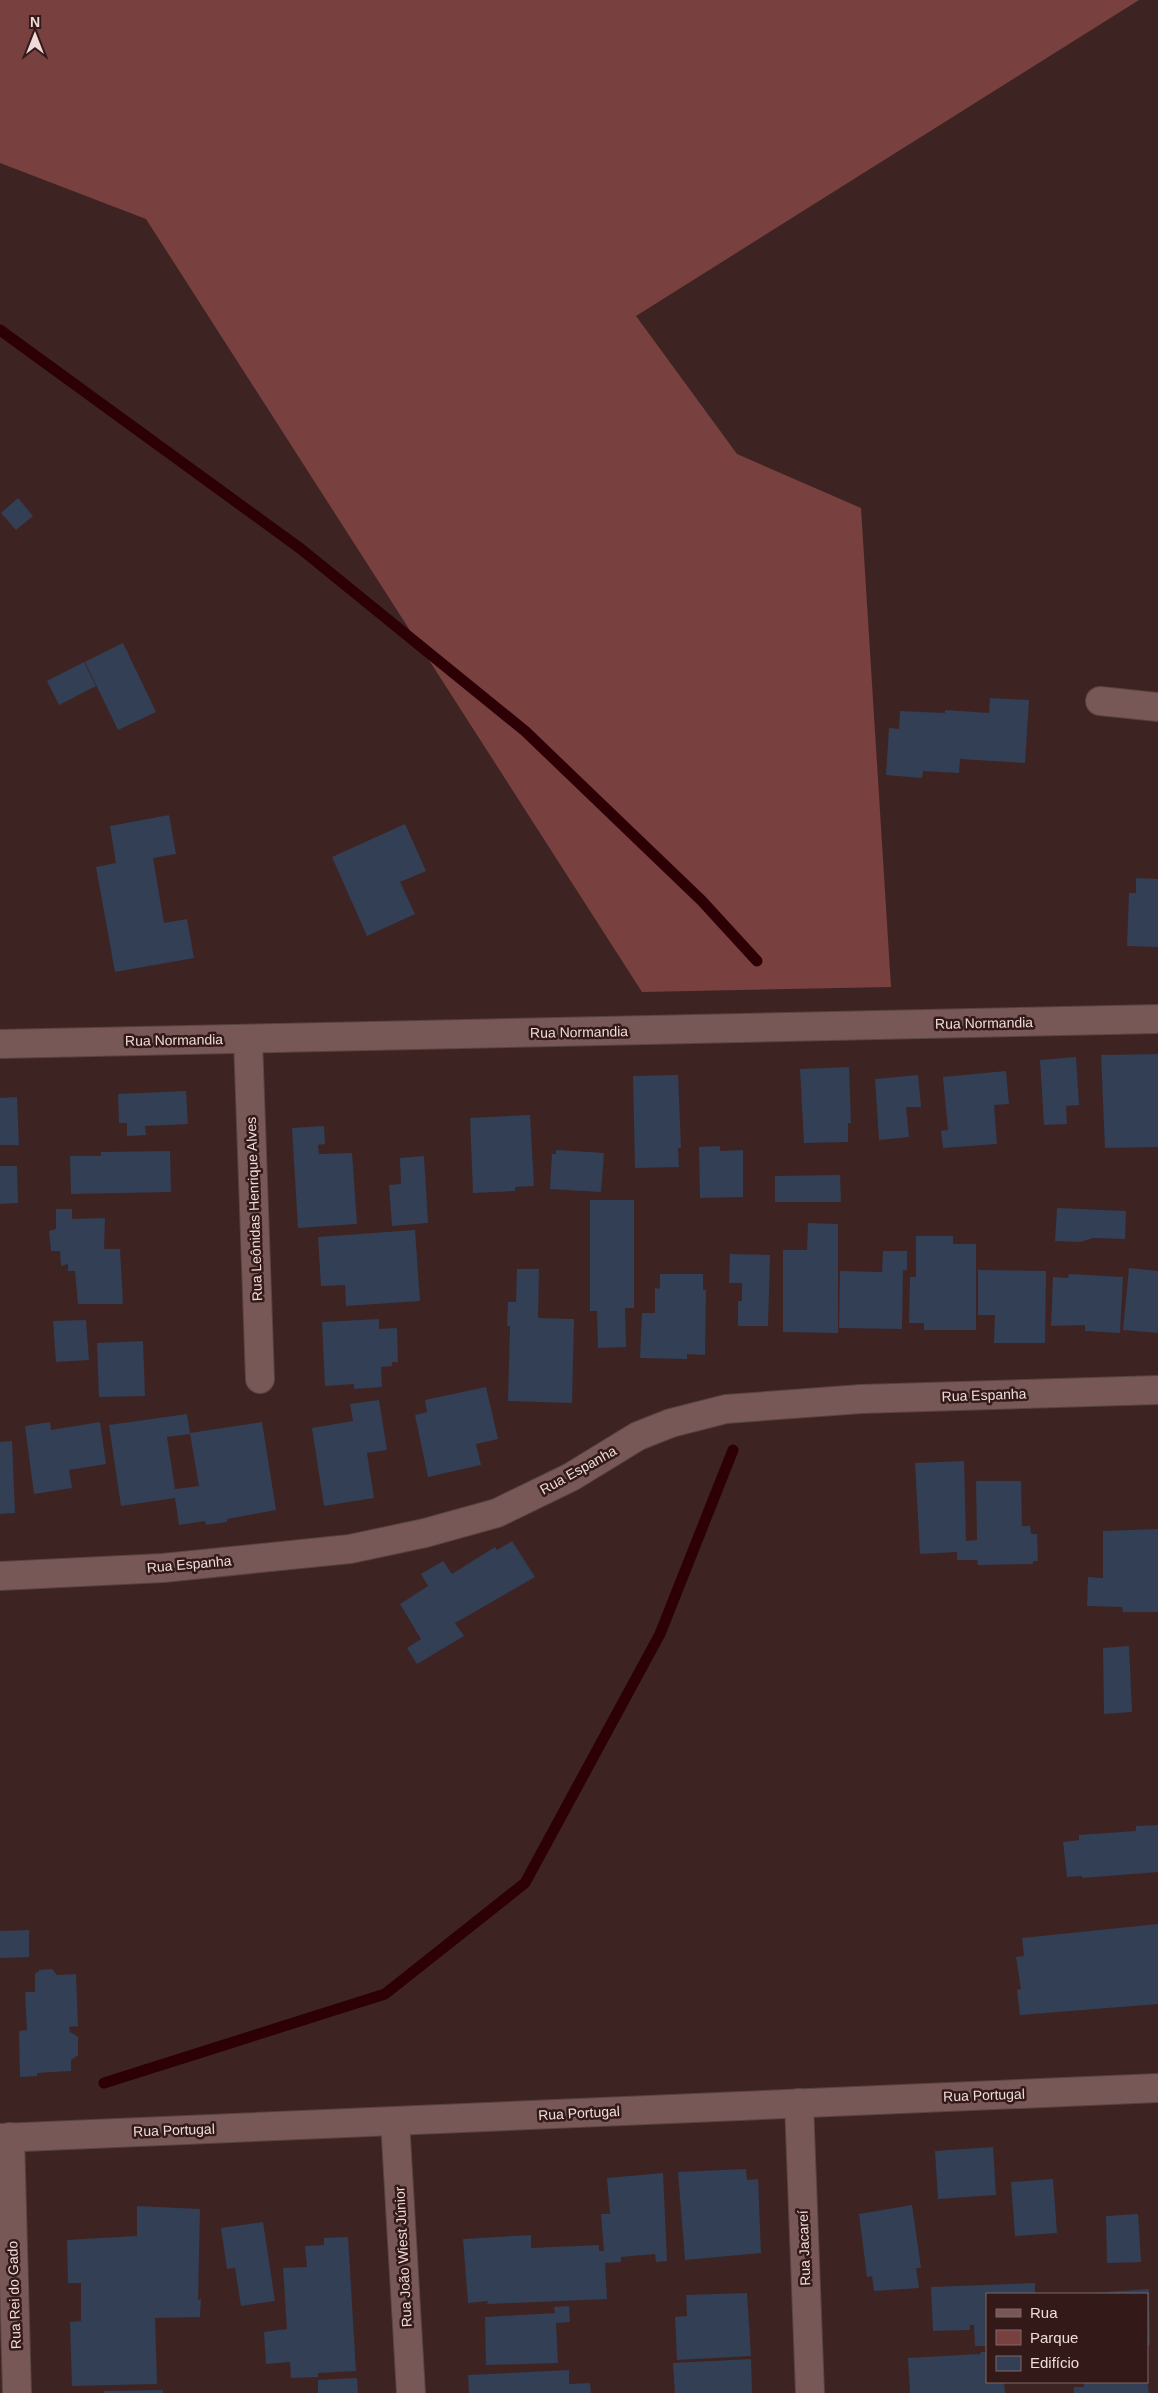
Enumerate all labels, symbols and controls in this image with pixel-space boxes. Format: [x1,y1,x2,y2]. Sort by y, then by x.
north arrow [10,10,60,60]
text: N [30,14,40,30]
street label: Rua Normandia [935,1014,1033,1032]
street label: Rua Normandia [530,1023,628,1041]
street label: Rua Normandia [125,1031,223,1049]
street label: Rua Leônidas Henrique Alves [243,1117,265,1301]
street label: Rua Espanha [941,1386,1027,1404]
street label: Rua Espanha [537,1442,619,1498]
street label: Rua Espanha [146,1552,232,1576]
street label: Rua Portugal [943,2086,1025,2104]
street label: Rua Portugal [538,2103,620,2123]
street label: Rua Portugal [133,2121,215,2139]
street label: Rua João Wiest Júnior [391,2186,415,2328]
street label: Rua Jacareí [795,2210,813,2286]
street label: Rua Rei do Gado [4,2240,24,2349]
legend [986,2293,1148,2383]
text: Rua [1030,2304,1058,2321]
text: Parque [1030,2329,1078,2346]
text: Edifício [1030,2354,1079,2371]

